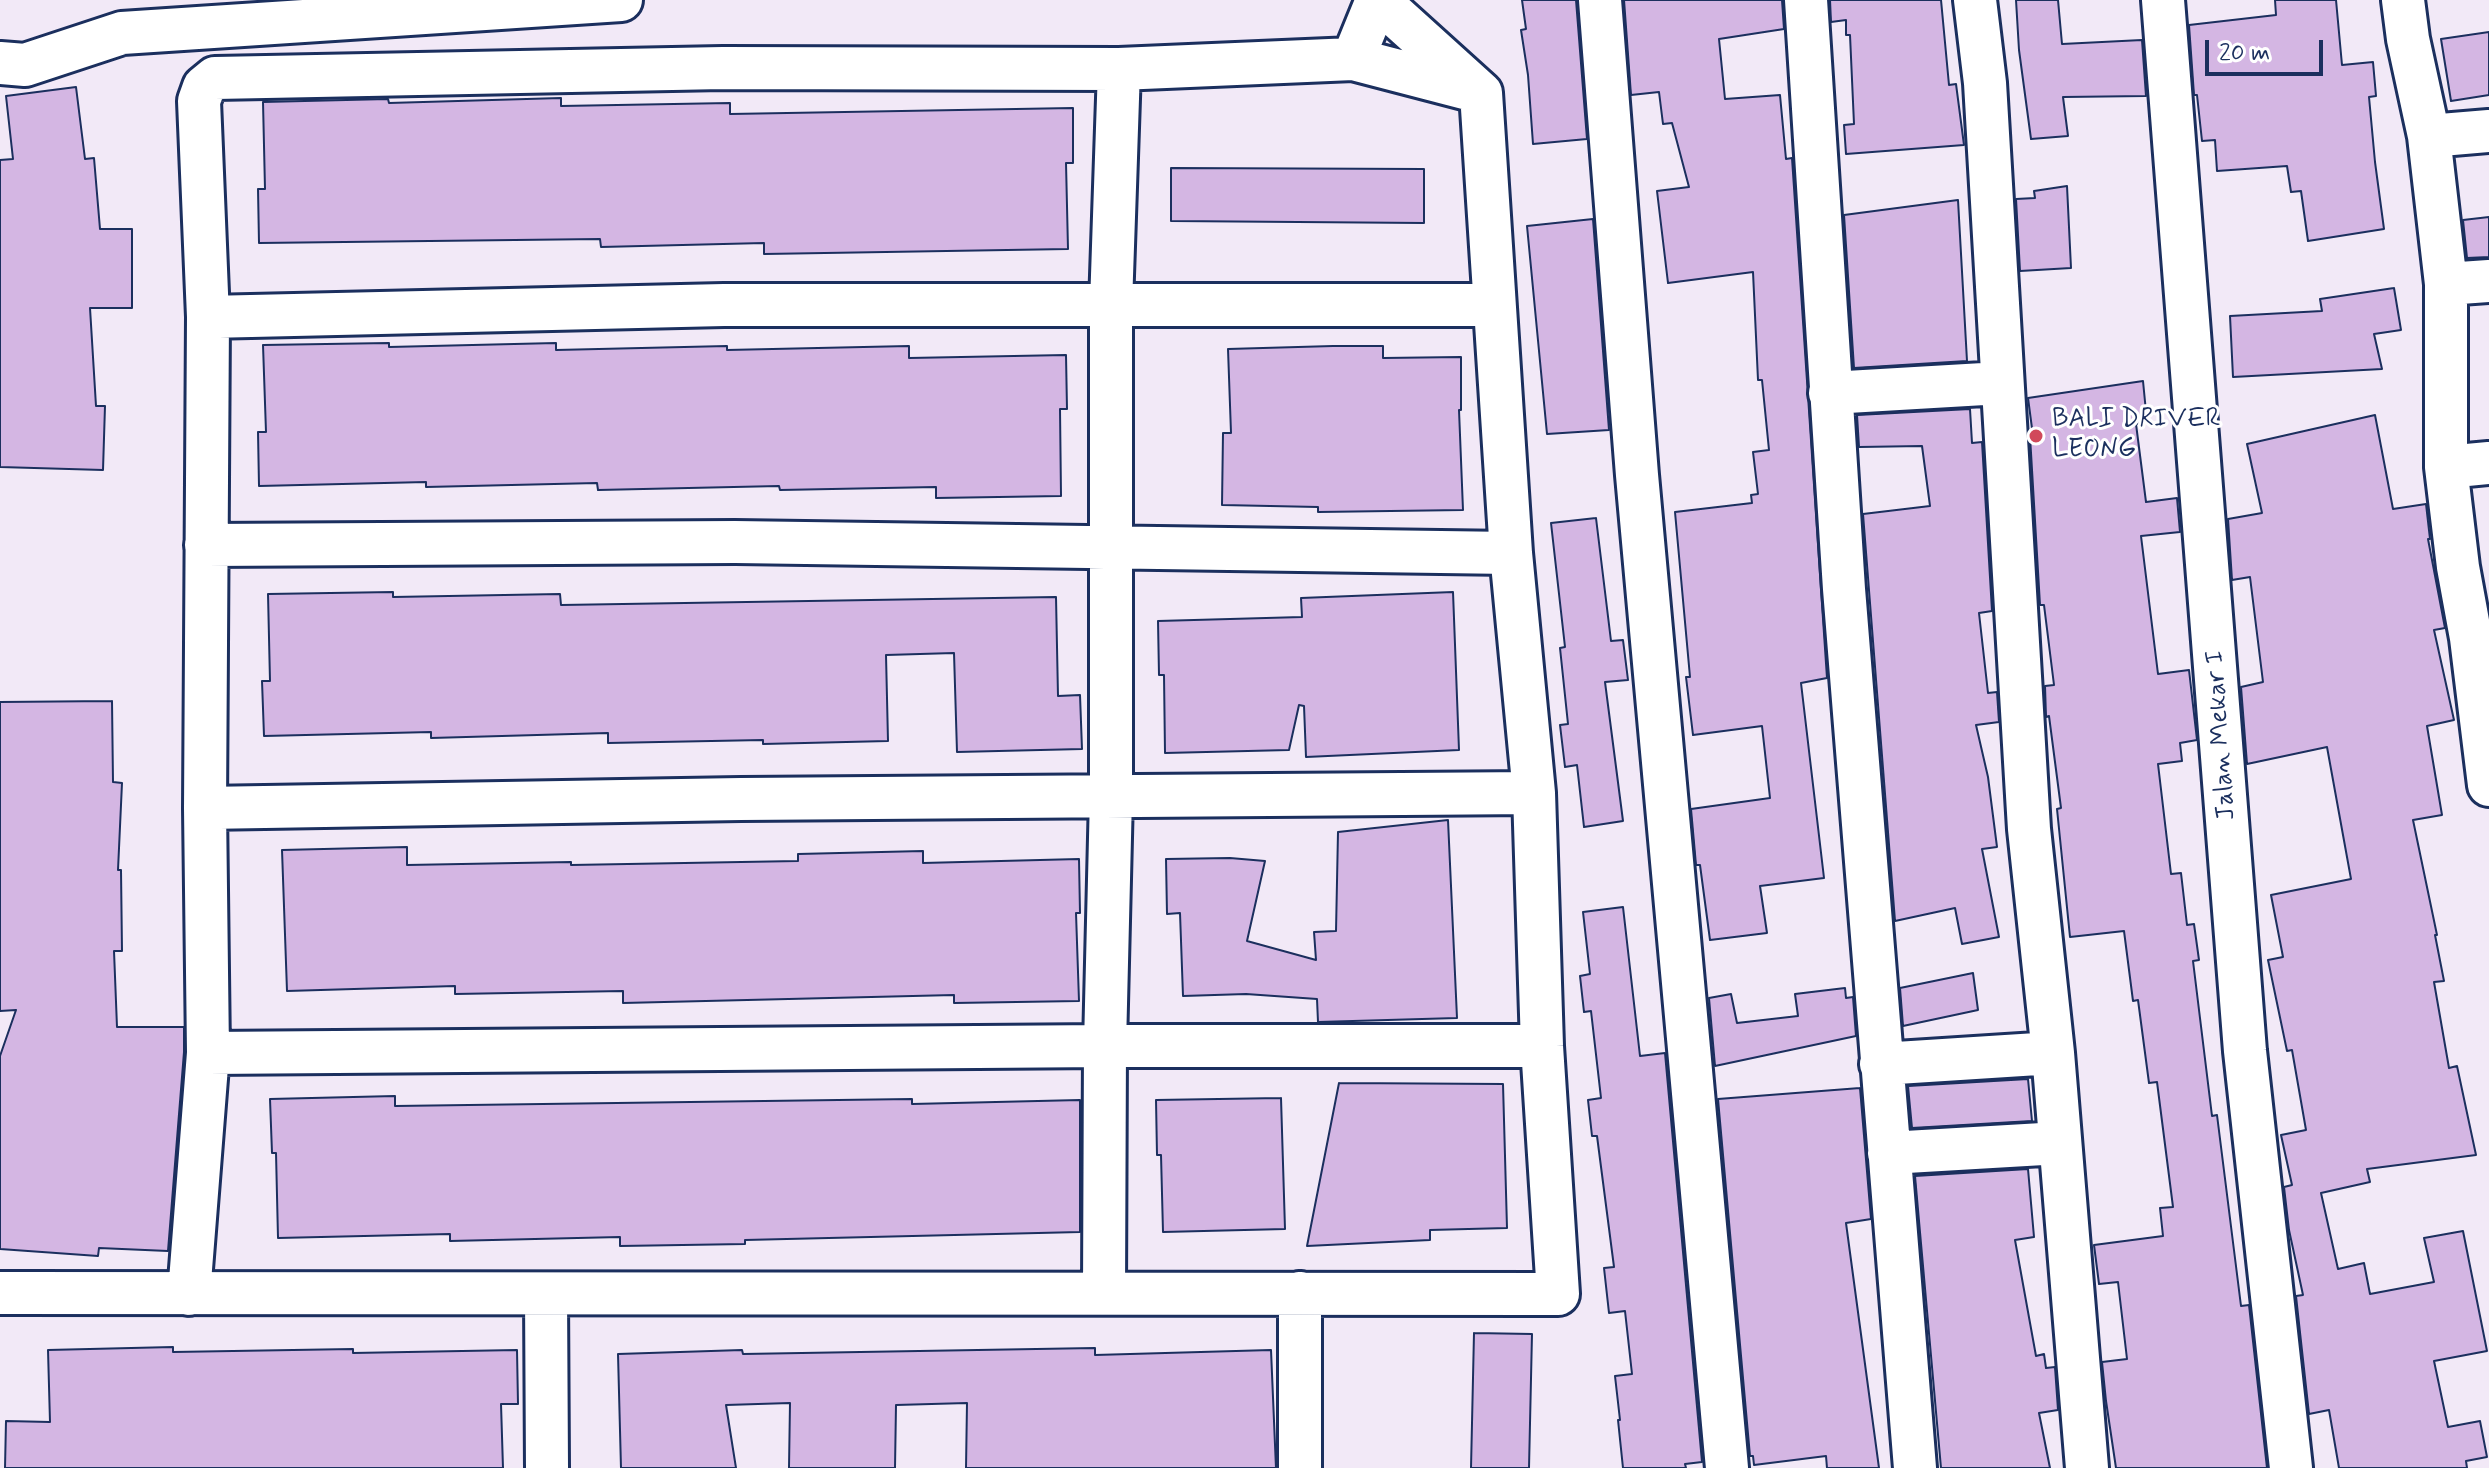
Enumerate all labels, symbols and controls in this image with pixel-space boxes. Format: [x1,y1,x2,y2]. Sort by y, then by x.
scale bar [2209,24,2327,74]
text: 20 m [2219,38,2270,69]
place label: BALI DRIVER LEONG [2052,405,2221,466]
marker: BALI DRIVER LEONG [2027,427,2045,445]
street label: Jalan Mekar I [2200,649,2244,821]

